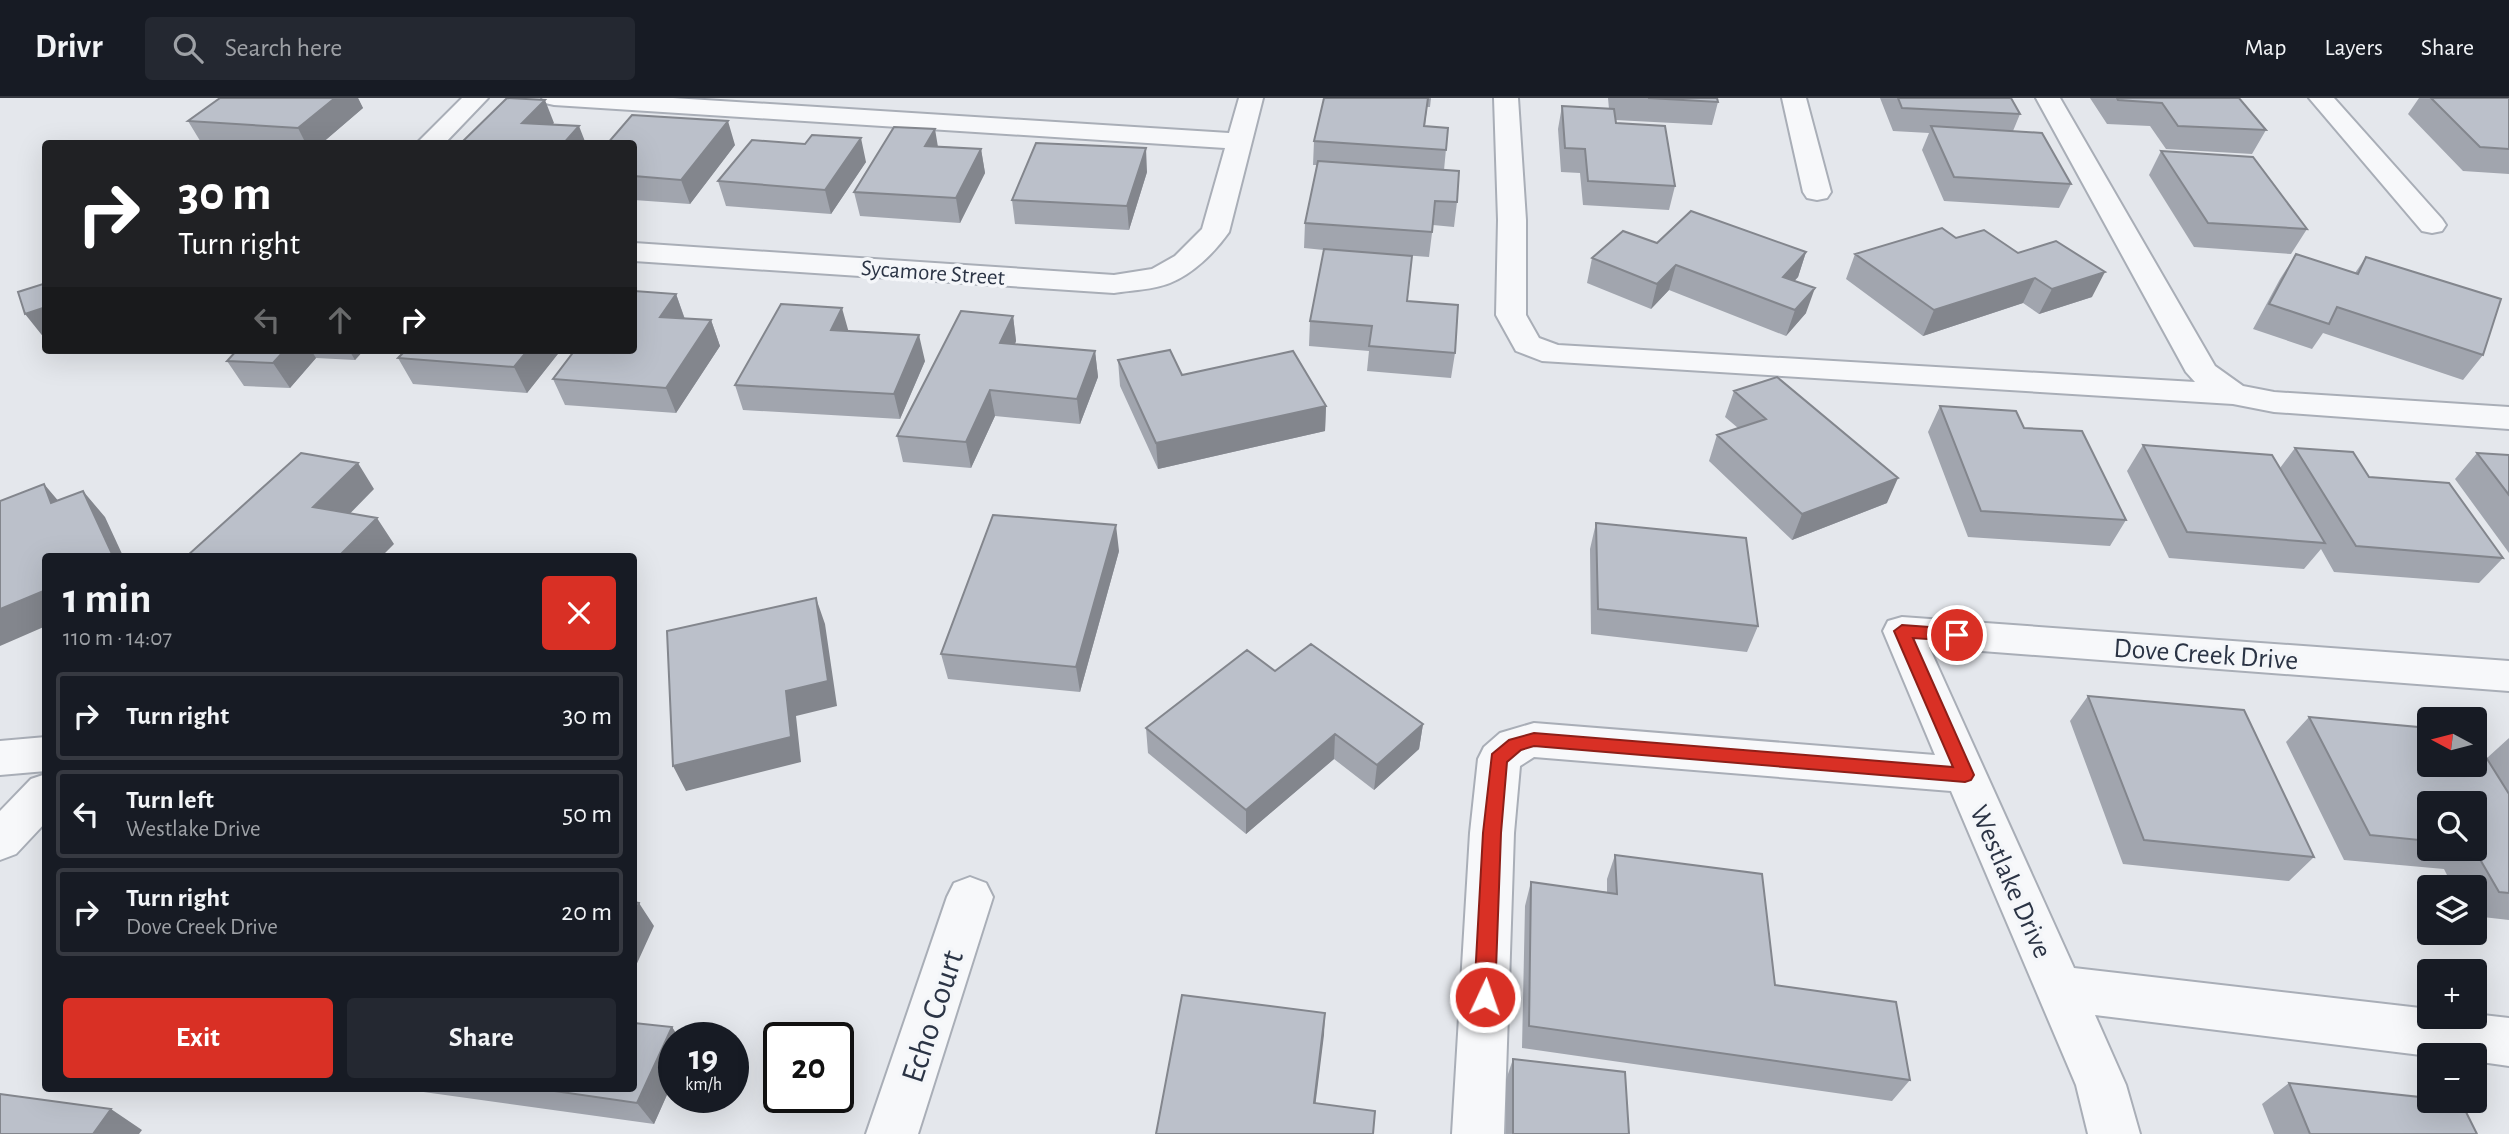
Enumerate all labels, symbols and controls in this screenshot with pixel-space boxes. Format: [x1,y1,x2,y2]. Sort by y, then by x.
search box [145,17,635,80]
icon: search [169,29,207,67]
text: Drivr [35,31,103,64]
text: Search here [225,35,342,61]
text: Map [2244,36,2286,60]
text: Layers [2324,36,2383,60]
text: Share [2421,36,2474,60]
icon: right [63,168,154,259]
text: 30 m [178,170,272,219]
text: Turn right [178,228,300,260]
street label: Sycamore Street [860,257,1006,290]
icon: left [248,301,286,339]
icon: ahead [321,301,359,339]
icon: right [394,301,432,339]
button: close [542,576,616,650]
text: 1 min [63,578,152,620]
pin [1927,605,1987,665]
icon: arrive [1938,616,1976,654]
text: 110 m · 14:07 [63,627,172,650]
street label: Dove Creek Drive [2113,635,2299,675]
icon: right [67,697,105,735]
text: Turn right [126,703,229,729]
text: 30 m [562,703,612,729]
north arrow [2417,707,2487,777]
map controls [2417,707,2487,1113]
text: Turn left [126,787,214,813]
button: search [2417,791,2487,861]
icon: left [67,795,105,833]
text: 50 m [562,801,612,827]
street label: Westlake Drive [1964,801,2056,962]
text: Westlake Drive [126,818,261,841]
button: layers [2417,875,2487,945]
text: Turn right [126,885,229,911]
icon: right [67,893,105,931]
text: 20 m [561,899,612,925]
text: Dove Creek Drive [126,916,278,939]
street label: Echo Court [897,946,970,1087]
button: + [2417,959,2487,1029]
position arrow [1448,960,1522,1034]
button: Exit [63,998,333,1078]
button: Share [347,998,616,1078]
speed limit sign: 20 [763,1022,854,1113]
text: 19 [689,1041,718,1076]
button: − [2417,1043,2487,1113]
text: km/h [685,1076,722,1094]

